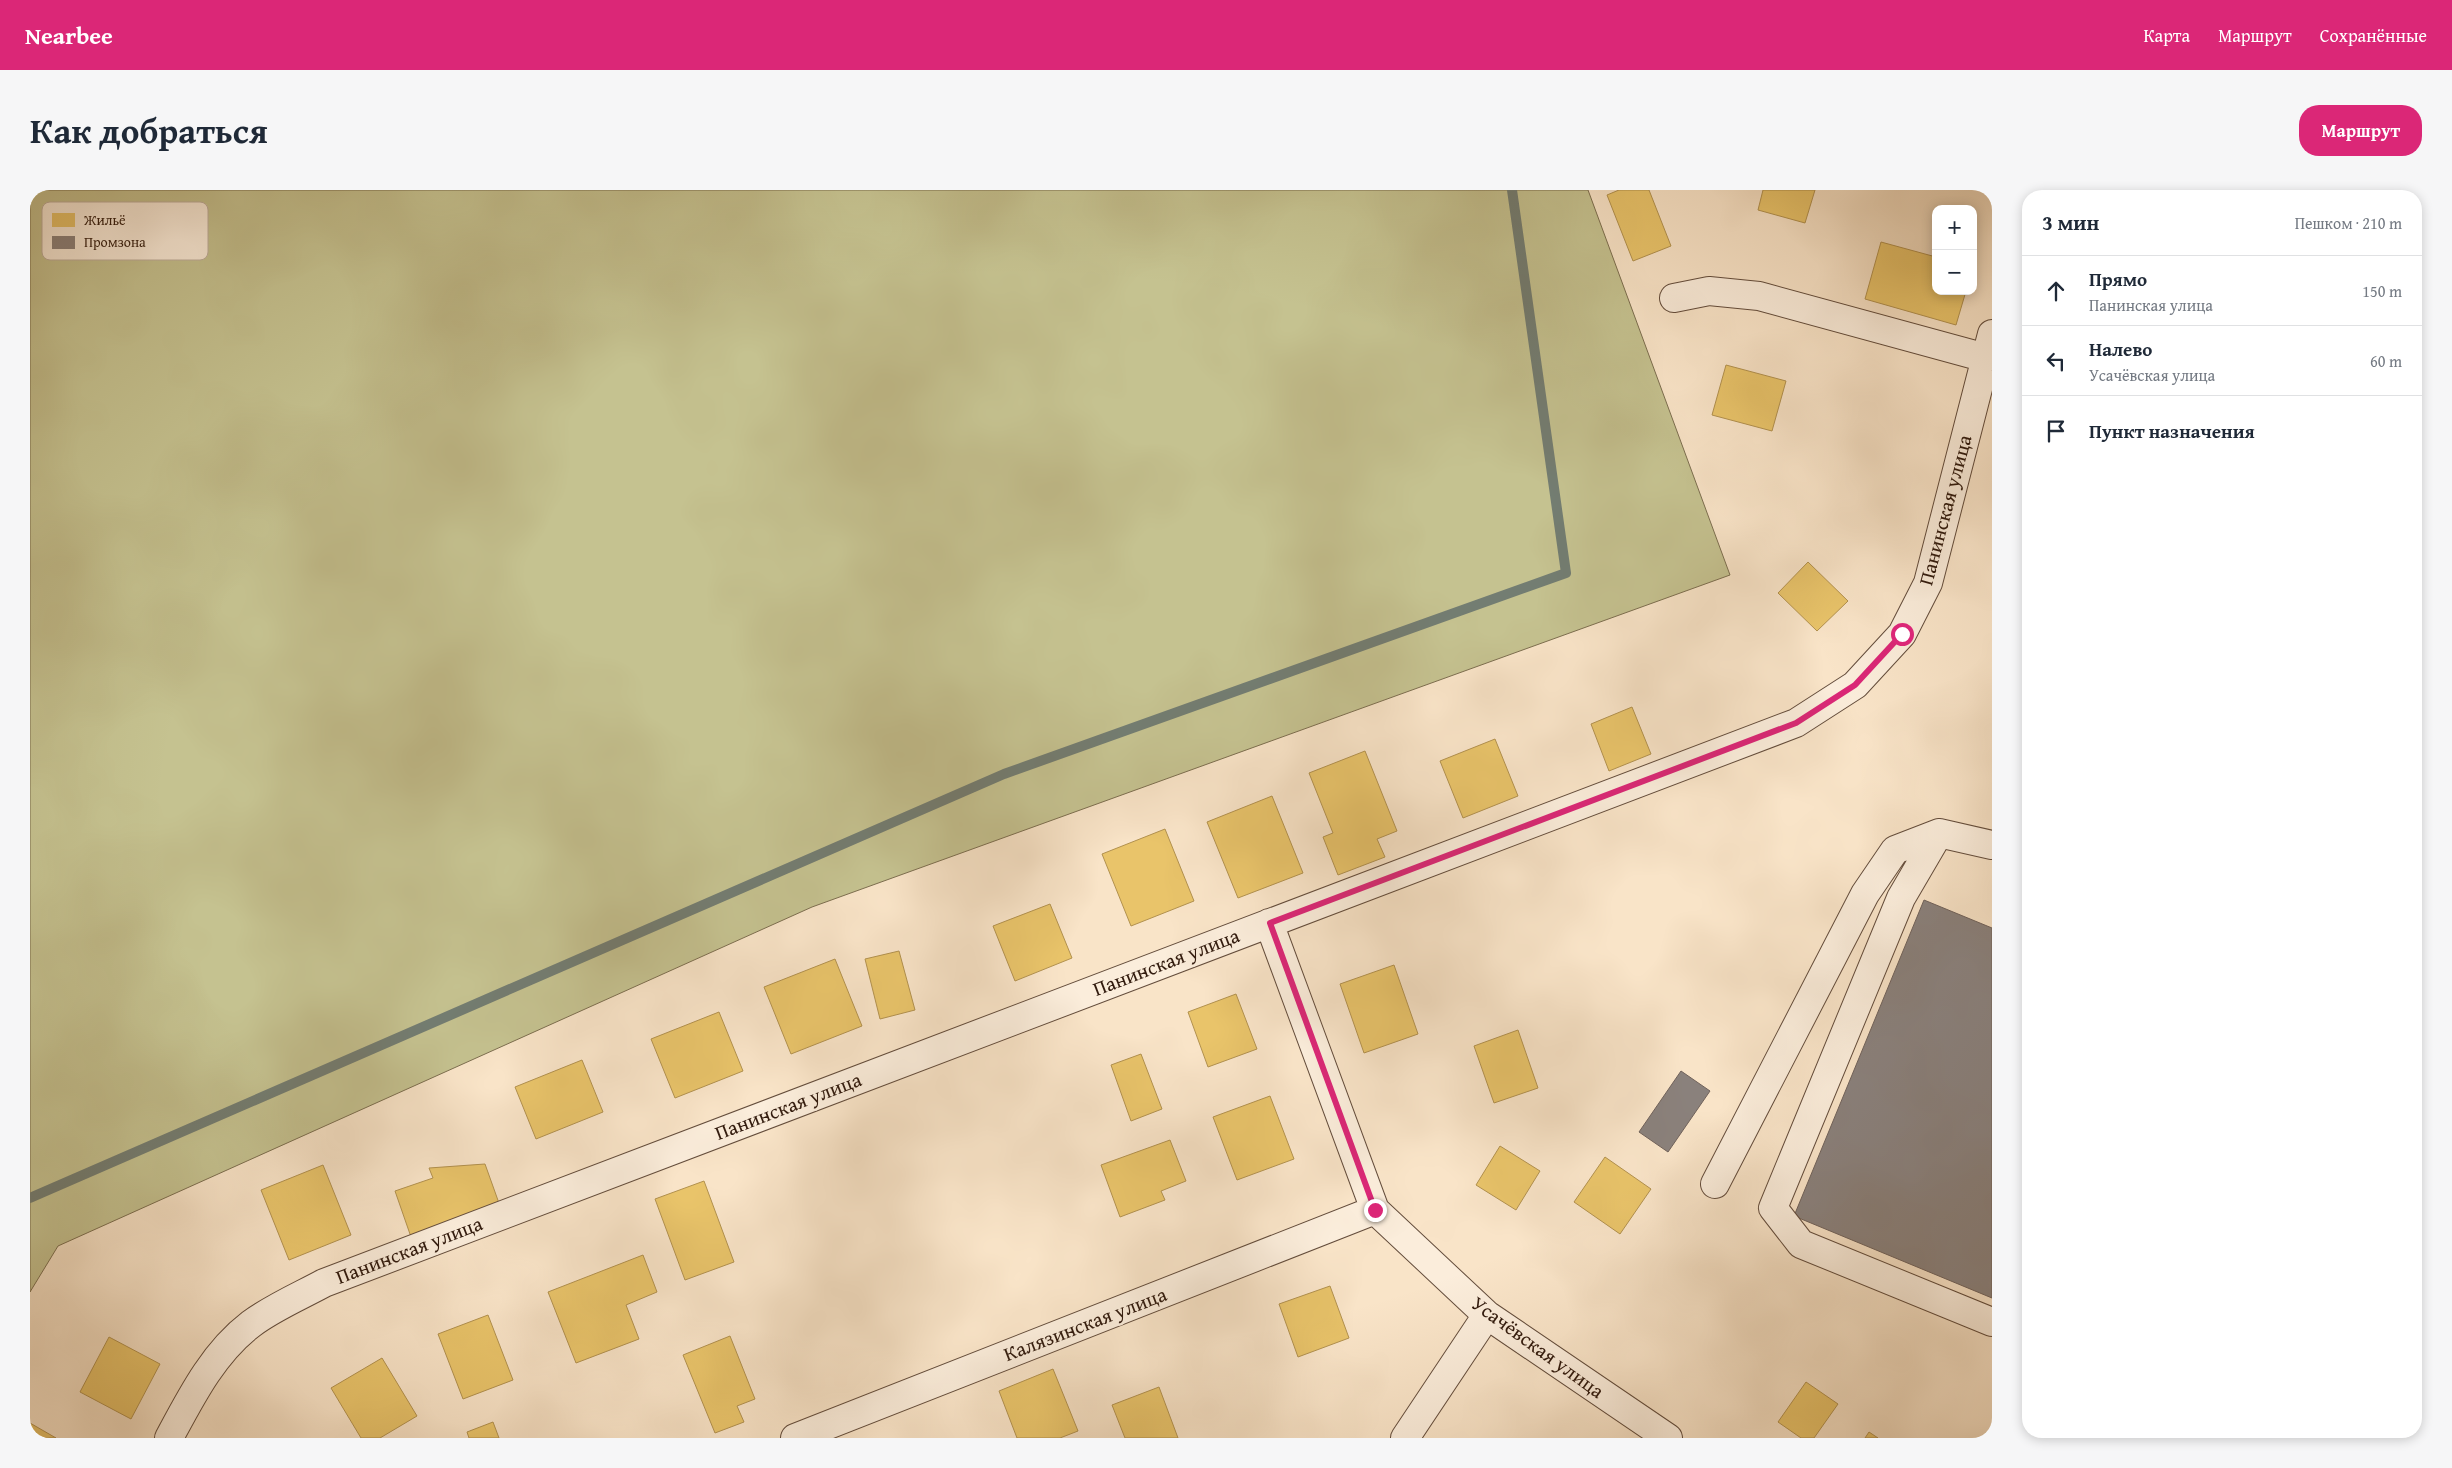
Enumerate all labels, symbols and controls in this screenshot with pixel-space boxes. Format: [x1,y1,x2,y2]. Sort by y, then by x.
text: Nearbee [25,18,113,53]
text: Карта [2144,22,2190,49]
text: Маршрут [2218,22,2292,49]
text: Сохранённые [2320,22,2427,49]
text: Как добраться [30,105,268,156]
button: Маршрут [2299,105,2422,156]
legend [42,202,208,260]
map controls [1932,205,1977,295]
button: + [1932,205,1977,250]
text: 3 мин [2042,207,2099,238]
text: Жильё [83,210,126,230]
text: Пешком · 210 m [2295,211,2402,235]
text: Промзона [84,232,146,252]
button: − [1932,250,1977,295]
text: Прямо [2089,265,2147,293]
icon: ahead [2042,277,2070,305]
text: 150 m [2362,279,2402,303]
text: Панинская улица [2089,293,2213,317]
text: Налево [2089,335,2152,363]
icon: left [2042,347,2070,375]
text: 60 m [2370,349,2402,373]
text: Усачёвская улица [2089,363,2215,387]
icon: arrive [2042,417,2070,445]
text: Пункт назначения [2089,417,2255,445]
street label: Панинская улица [1910,431,1979,588]
route start [1891,623,1914,646]
street label: Панинская улица [1088,920,1244,1003]
street label: Панинская улица [710,1064,866,1147]
route end [1364,1199,1387,1222]
street label: Панинская улица [331,1208,487,1291]
street label: Калязинская улица [999,1279,1171,1368]
street label: Усачёвская улица [1466,1288,1611,1405]

